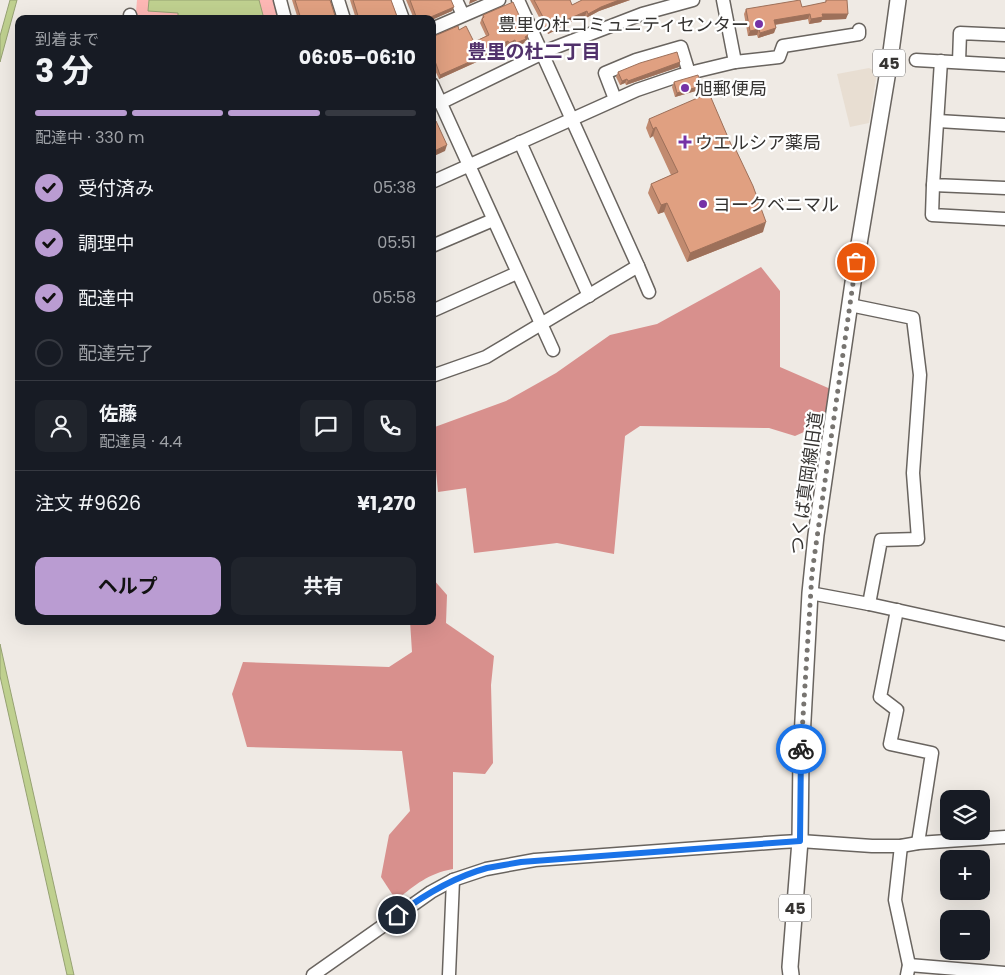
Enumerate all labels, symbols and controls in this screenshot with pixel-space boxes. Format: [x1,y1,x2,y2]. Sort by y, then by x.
place label: 豊里の杜コミュニティセンター [498,12,749,37]
marker: 豊里の杜コミュニティセンター [753,18,765,30]
text: 到着まで [35,28,99,51]
district label: 豊里の杜二丁目 [467,38,601,65]
text: 06:05–06:10 [299,44,416,71]
text: 3 分 [35,48,93,93]
road number: 45 [873,49,905,76]
place label: 旭郵便局 [695,76,767,101]
marker: 旭郵便局 [679,82,691,94]
text: 配達中 · 330 m [35,126,145,149]
place label: ウエルシア薬局 [695,130,821,155]
marker: ウエルシア薬局 [679,136,691,148]
icon: check [35,174,63,202]
text: 受付済み [78,175,154,202]
text: 05:38 [373,176,416,199]
place label: ヨークベニマル [713,192,839,217]
marker: ヨークベニマル [697,198,709,210]
icon: check [35,229,63,257]
text: 調理中 [78,230,135,257]
text: 05:51 [377,231,416,254]
pin [835,241,877,283]
icon: bag [842,248,870,276]
icon: check [35,284,63,312]
text: 配達中 [78,285,135,312]
text: 05:58 [372,286,416,309]
text: 配達完了 [78,340,154,367]
button: person [35,400,87,452]
text: 佐藤 [99,400,137,427]
button: chat [300,400,352,452]
button: phone [364,400,416,452]
street label: つくば真岡線旧道 [784,410,828,556]
text: 配達員 · 4.4 [99,430,182,453]
text: 注文 #9626 [35,490,141,517]
text: ¥1,270 [357,490,416,517]
button: ヘルプ [35,557,221,615]
button: 共有 [231,557,416,615]
courier [776,724,826,774]
icon: bike [787,735,815,763]
map controls [940,790,990,960]
button: layers [940,790,990,840]
button: + [940,850,990,900]
pin [376,894,418,936]
road number: 45 [779,894,811,921]
icon: home [383,901,411,929]
button: − [940,910,990,960]

